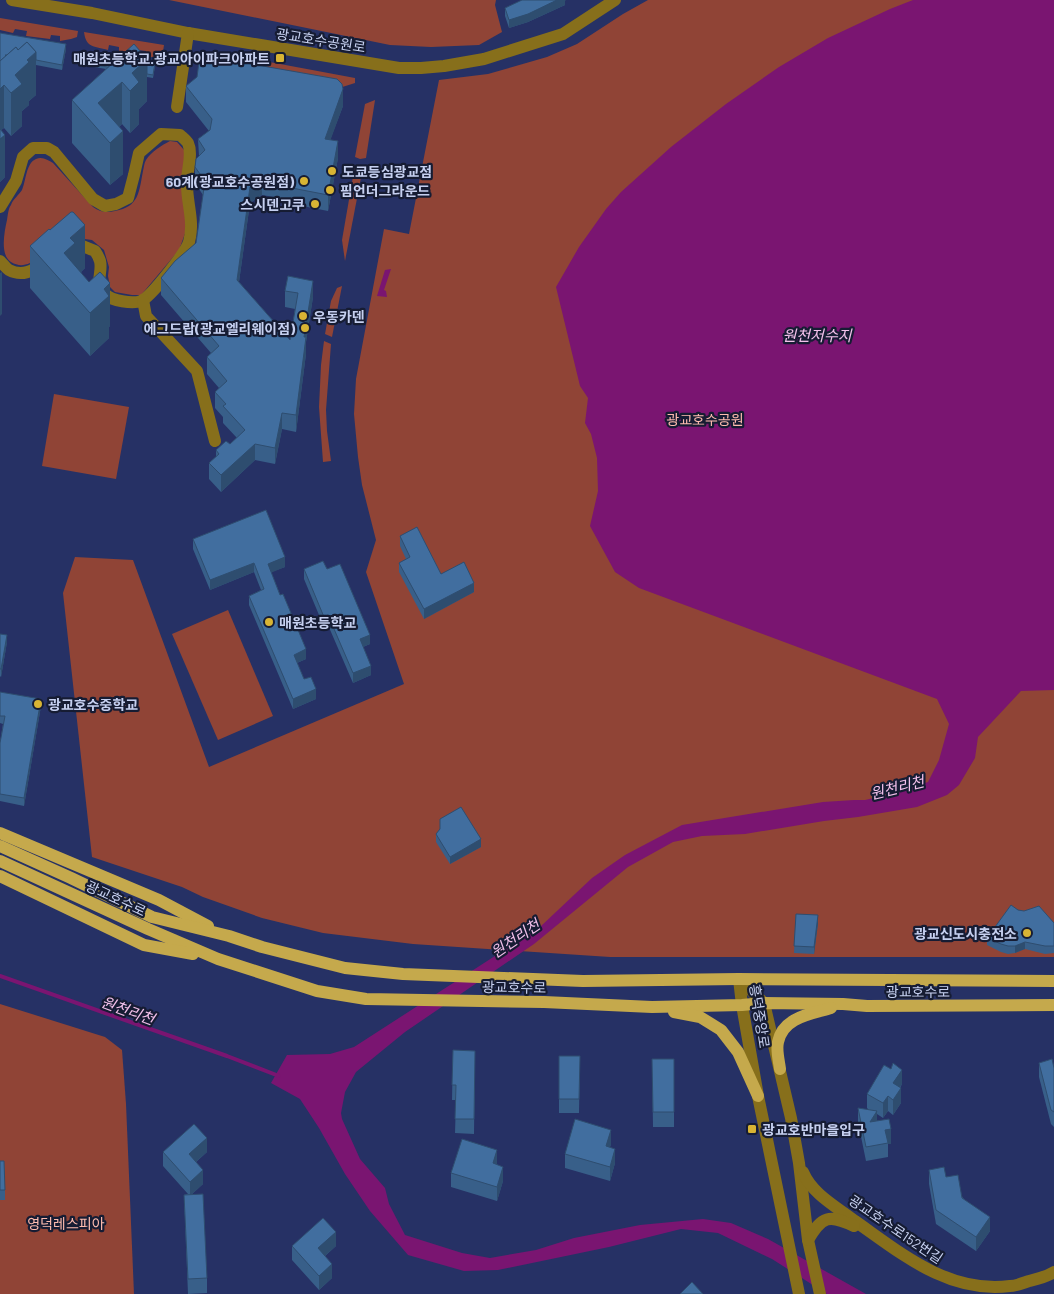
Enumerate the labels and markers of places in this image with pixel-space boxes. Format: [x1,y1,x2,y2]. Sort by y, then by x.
place label: 매원초등학교.광교아이파크아파트 [73,50,270,67]
marker: 매원초등학교.광교아이파크아파트 [274,52,286,64]
place label: 도쿄등심광교점 [342,163,432,180]
marker: 도쿄등심광교점 [326,165,338,177]
place label: 60계(광교호수공원점) [166,173,294,190]
marker: 60계(광교호수공원점) [298,175,310,187]
place label: 핌언더그라운드 [340,182,430,199]
marker: 핌언더그라운드 [324,184,336,196]
place label: 스시덴고쿠 [241,196,305,213]
marker: 스시덴고쿠 [309,198,321,210]
place label: 우동카덴 [313,308,365,325]
marker: 우동카덴 [297,310,309,322]
place label: 에그드랍(광교엘리웨이점) [144,320,295,337]
marker: 에그드랍(광교엘리웨이점) [299,322,311,334]
place label: 매원초등학교 [279,614,356,631]
marker: 매원초등학교 [263,616,275,628]
place label: 광교호수중학교 [48,696,138,713]
marker: 광교호수중학교 [32,698,44,710]
place label: 광교신도시충전소 [914,925,1017,942]
marker: 광교신도시충전소 [1021,927,1033,939]
place label: 광교호반마을입구 [762,1121,865,1138]
marker: 광교호반마을입구 [746,1123,758,1135]

